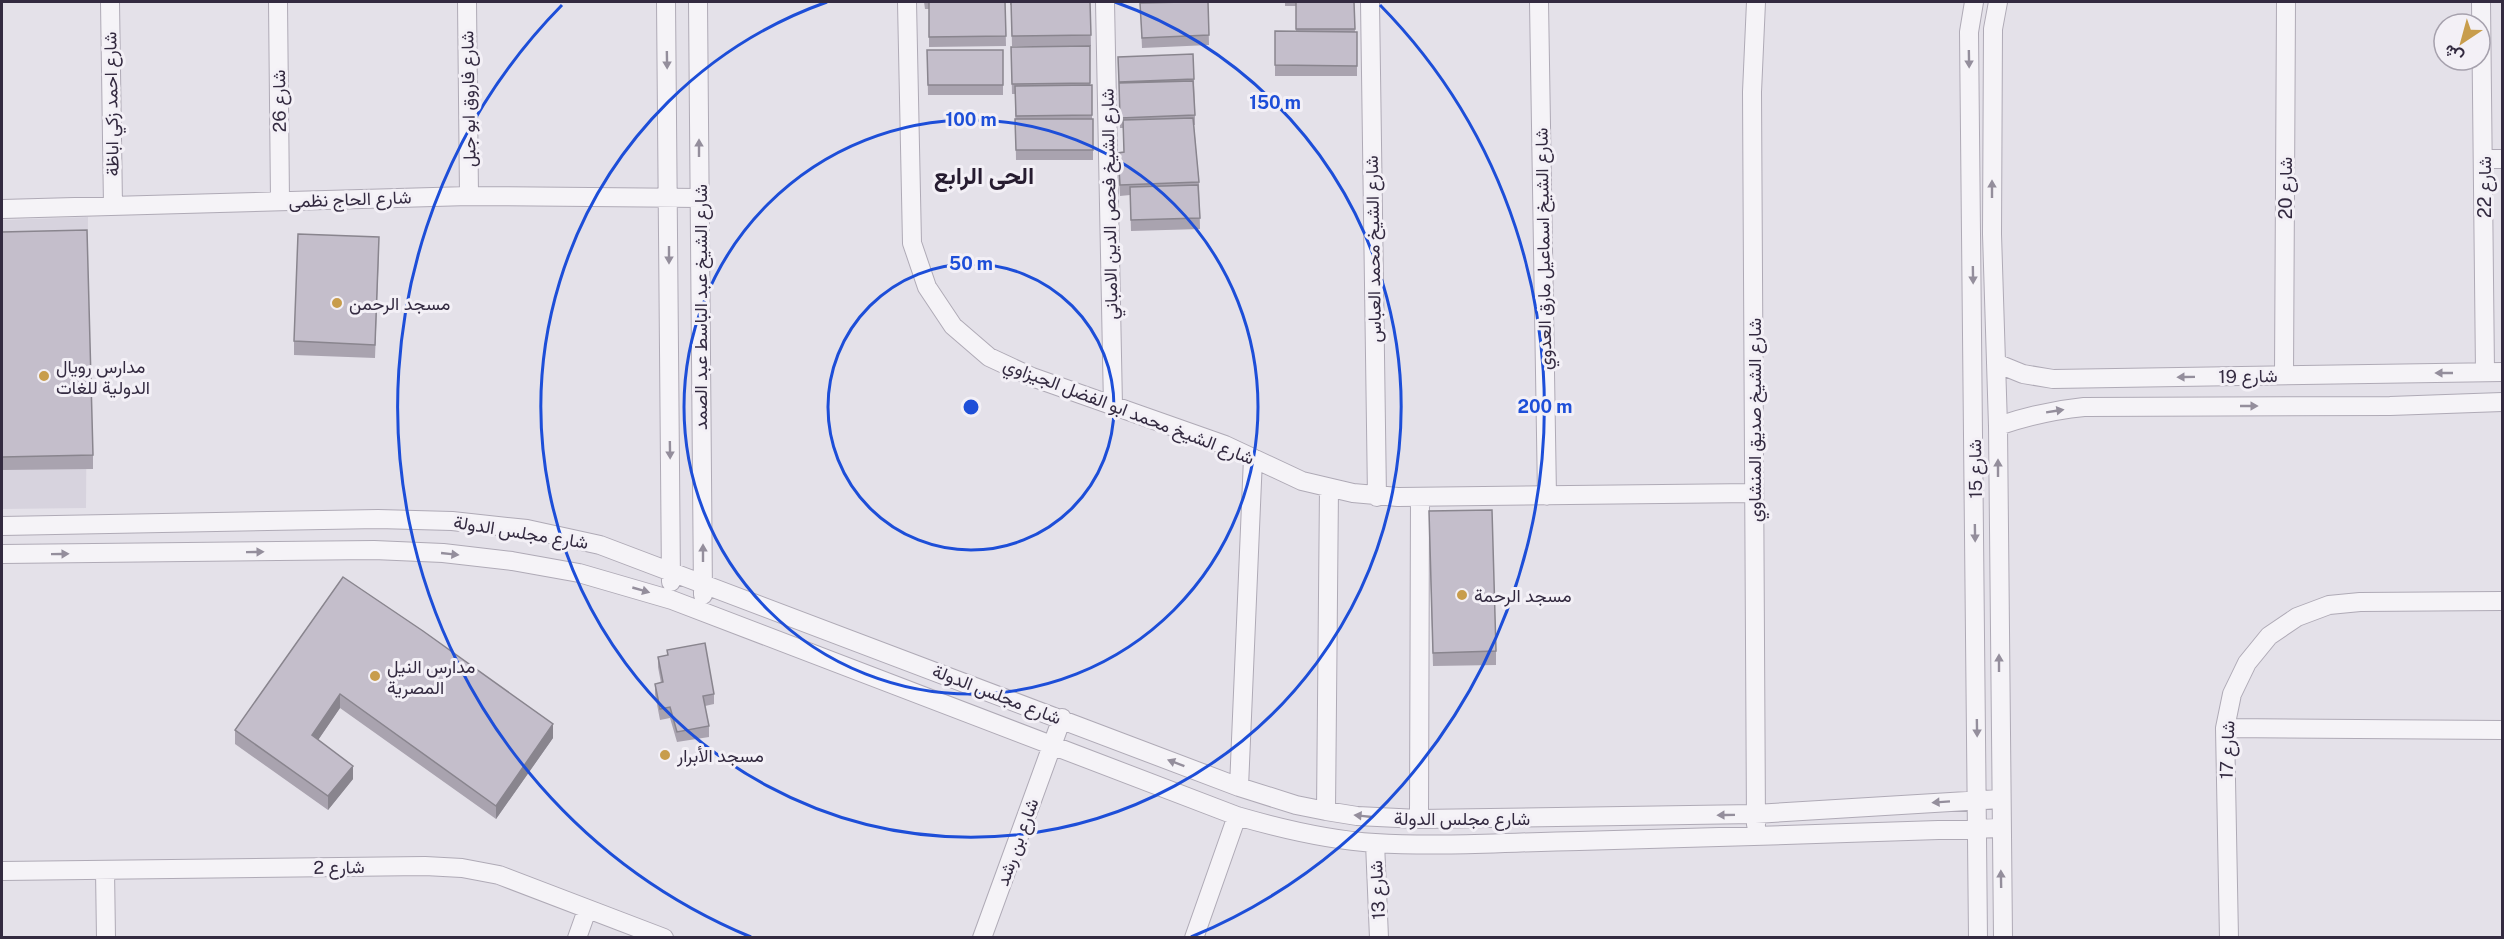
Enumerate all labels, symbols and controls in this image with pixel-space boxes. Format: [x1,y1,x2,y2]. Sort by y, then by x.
north arrow [2432,12,2492,72]
street label: شارع احمد زكي اباظة [99,31,128,177]
street label: شارع فاروق ابو جبل [456,31,482,167]
text: ش [2440,40,2467,67]
one-way arrow [662,50,672,69]
one-way arrow [1964,50,1974,69]
street label: شارع 26 [268,70,292,132]
street label: شارع الشيخ فحص الدين الامباني [1096,88,1127,320]
text: 150 m [1249,92,1301,113]
text: 100 m [945,109,997,130]
street label: شارع الشيخ اسماعيل مارق العدوي [1530,128,1561,370]
one-way arrow [694,139,704,158]
street label: شارع الشيخ محمد العباس [1361,155,1387,343]
street label: شارع 22 [2474,156,2497,218]
street label: شارع 20 [2275,157,2298,219]
district label: الحى الرابع [934,161,1034,193]
one-way arrow [1987,180,1997,199]
street label: شارع الشيخ عبد الباسط عبد الصمد [690,184,713,430]
street label: شارع الحاج نظمى [288,186,412,214]
one-way arrow [664,245,673,264]
text: 50 m [949,253,993,274]
one-way arrow [1968,266,1978,285]
place label: مسجد الرحمن [349,293,450,315]
marker: مسجد الرحمن [330,296,344,310]
street label: شارع الشيخ صديق المنشاوي [1744,318,1770,522]
street label: شارع الشيخ محمد ابو الفضل الجيزاوي [999,353,1257,473]
place label: مدارس رويال الدولية للغات [56,356,150,399]
street label: شارع 19 [2218,365,2278,389]
one-way arrow [2435,368,2454,377]
marker: مدارس رويال الدولية للغات [37,369,51,383]
one-way arrow [2177,372,2196,382]
text: 200 m [1518,396,1572,417]
centre of rings [961,397,981,417]
one-way arrow [2240,401,2259,411]
one-way arrow [2045,406,2064,415]
street label: شارع 15 [1964,439,1988,499]
one-way arrow [665,440,675,459]
one-way arrow [1994,459,2003,478]
street label: شارع مجلس الدولة [452,511,590,555]
one-way arrow [1971,524,1980,543]
one-way arrow [698,544,707,563]
one-way arrow [245,547,264,556]
one-way arrow [50,549,69,559]
one-way arrow [440,549,459,559]
place label: مسجد الرحمة [1474,585,1572,607]
one-way arrow [632,586,650,595]
marker: مسجد الرحمة [1455,588,1469,602]
one-way arrow [1994,654,2004,673]
place label: مدارس النيل المصرية [387,656,475,699]
street label: شارع مجلس الدولة [929,660,1064,730]
marker: مدارس النيل المصرية [368,669,382,683]
one-way arrow [1972,719,1982,738]
street label: شارع 17 [2215,720,2241,780]
place label: مسجد الأبرار [676,745,764,767]
marker: مسجد الأبرار [658,748,672,762]
one-way arrow [1167,758,1185,767]
street label: شارع بن رشد [991,795,1044,889]
one-way arrow [1932,798,1951,807]
street label: شارع مجلس الدولة [1394,808,1530,831]
one-way arrow [1716,810,1735,820]
one-way arrow [1353,811,1372,821]
street label: شارع 2 [313,856,365,880]
street label: شارع 13 [1365,860,1391,920]
one-way arrow [1997,870,2006,889]

